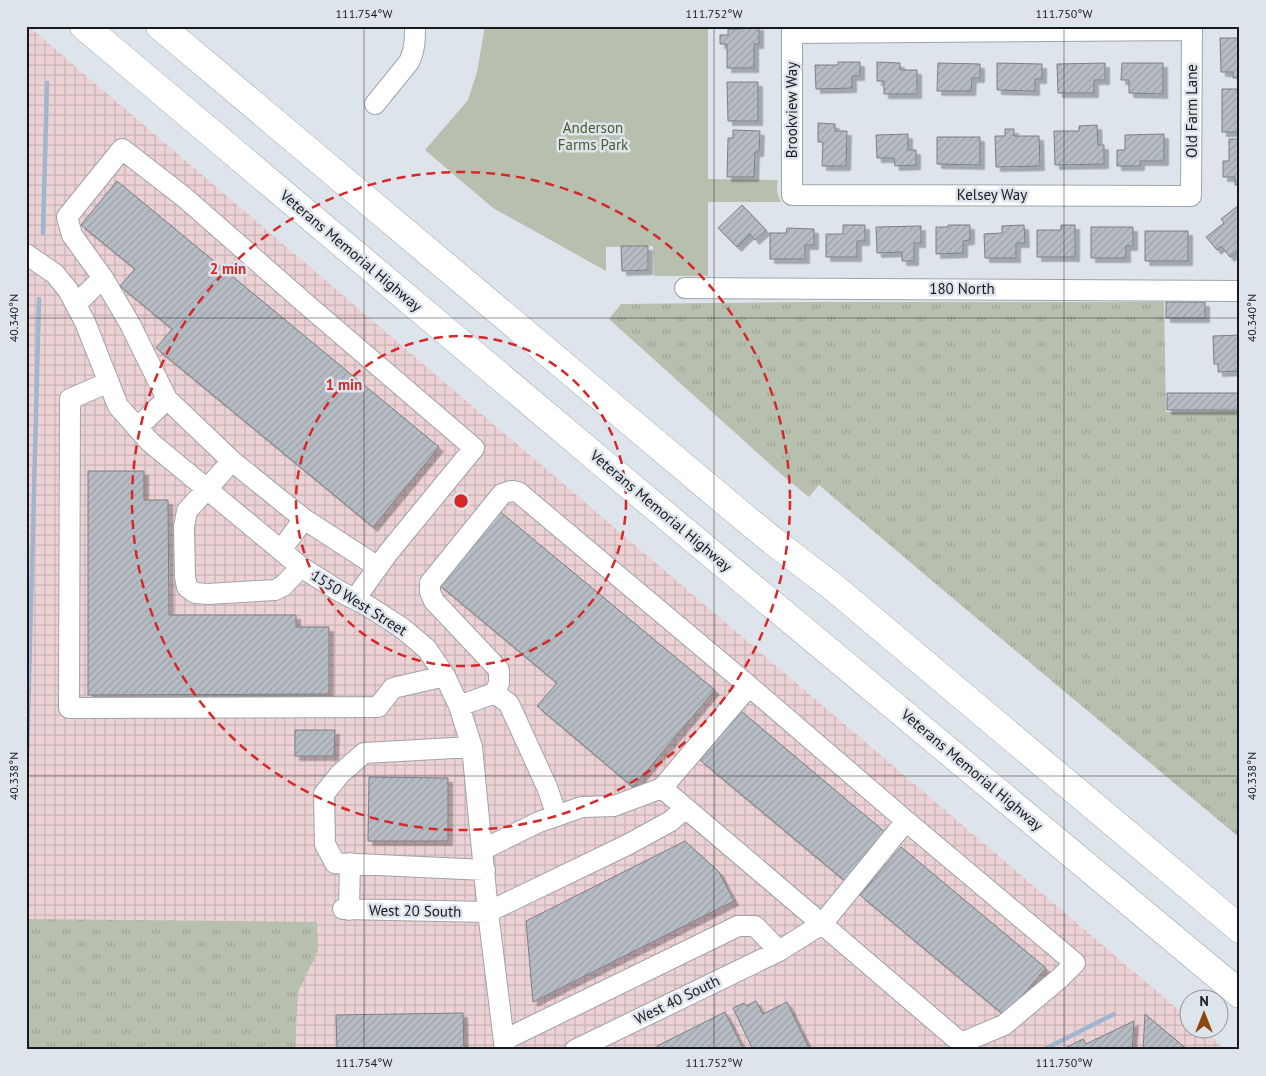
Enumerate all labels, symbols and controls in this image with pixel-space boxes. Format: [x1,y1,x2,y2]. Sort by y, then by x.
text: 111.754°W [336,6,392,21]
text: 111.752°W [686,6,742,21]
text: 111.750°W [1036,6,1092,21]
street label: Brookview Way [782,62,801,158]
street label: Old Farm Lane [1182,64,1201,158]
park label: Anderson Farms Park [558,118,629,154]
street label: Veterans Memorial Highway [276,185,426,316]
street label: Kelsey Way [957,185,1027,204]
text: 2 min [210,259,246,278]
street label: 180 North [929,279,995,298]
text: 40.340°N [6,294,21,342]
text: 40.340°N [1244,294,1259,342]
text: 1 min [326,375,362,394]
street label: Veterans Memorial Highway [586,445,736,576]
centre of rings [452,492,470,510]
street label: 1550 West Street [308,565,411,640]
street label: Veterans Memorial Highway [897,704,1047,835]
text: 40.338°N [6,752,21,800]
text: 40.338°N [1244,752,1259,800]
street label: West 20 South [369,900,461,921]
street label: West 40 South [631,971,723,1028]
north arrow [1178,988,1228,1038]
text: N [1199,992,1209,1010]
text: 111.754°W [336,1055,392,1070]
text: 111.752°W [686,1055,742,1070]
text: 111.750°W [1036,1055,1092,1070]

